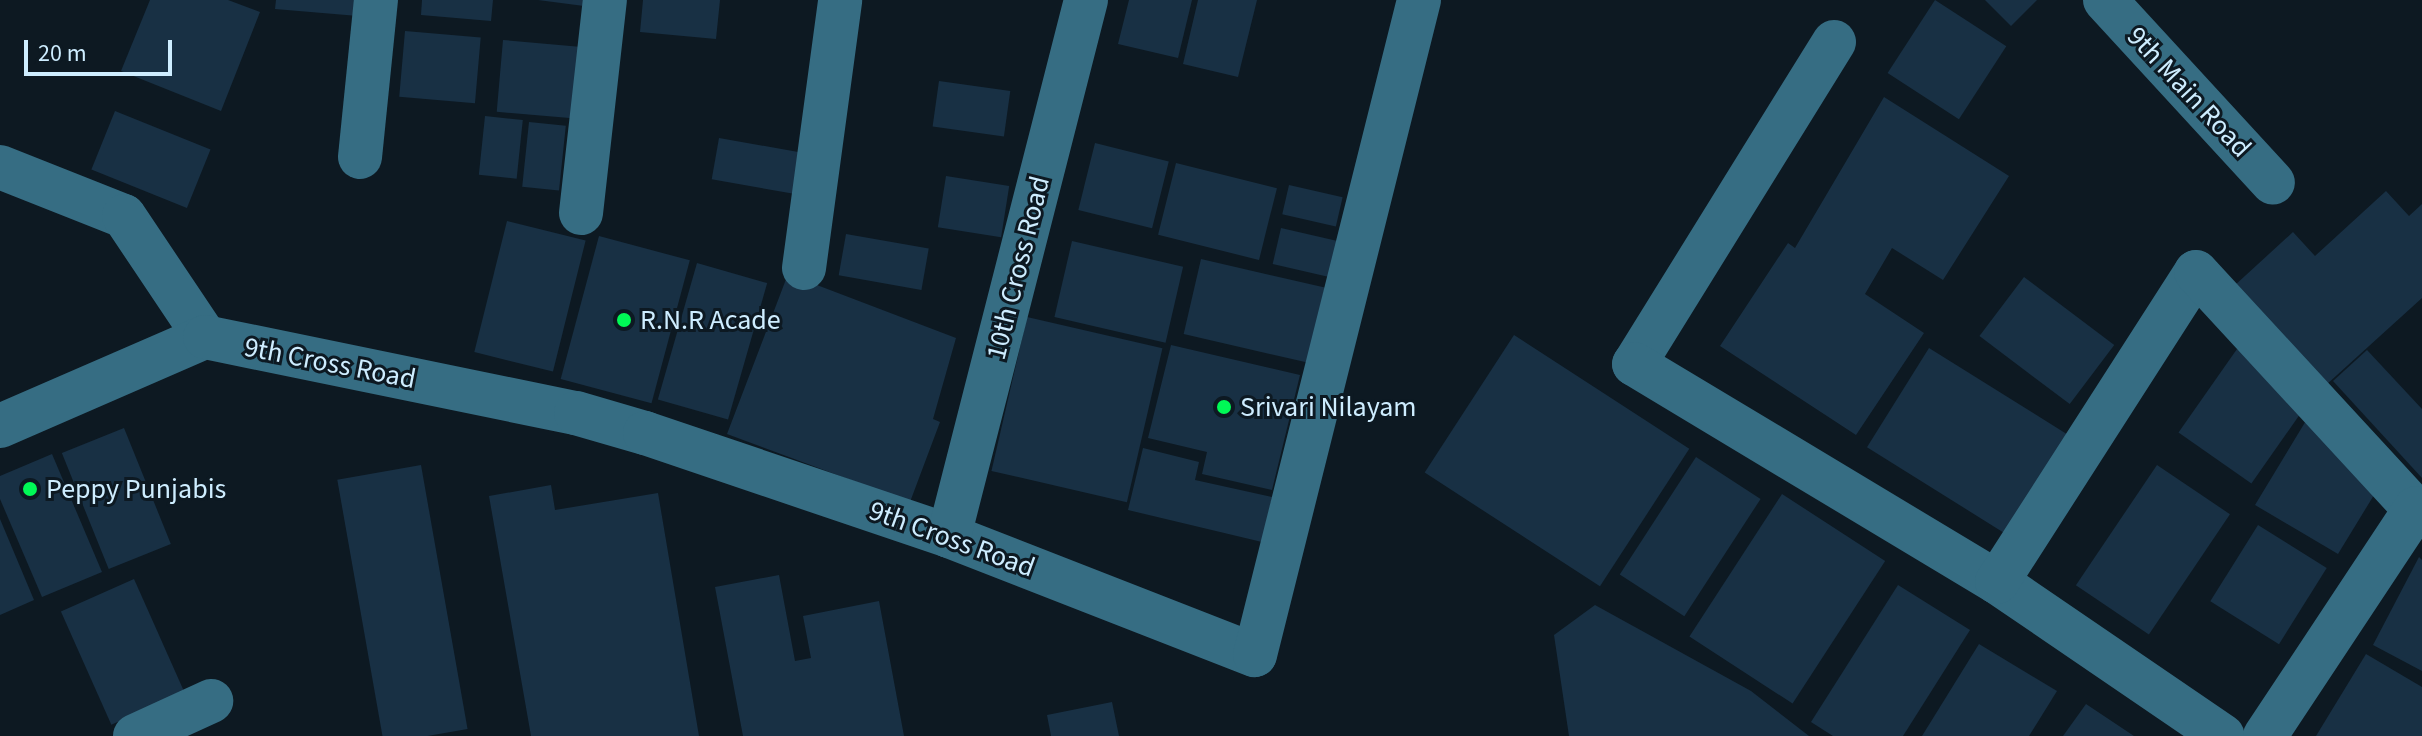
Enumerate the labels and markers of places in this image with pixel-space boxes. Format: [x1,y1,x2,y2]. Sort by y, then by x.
place label: R.N.R Acade [640,303,781,337]
marker: R.N.R Acade [615,311,633,329]
place label: Srivari Nilayam [1240,390,1416,424]
marker: Srivari Nilayam [1215,398,1233,416]
place label: Peppy Punjabis [46,472,226,506]
marker: Peppy Punjabis [21,480,39,498]

